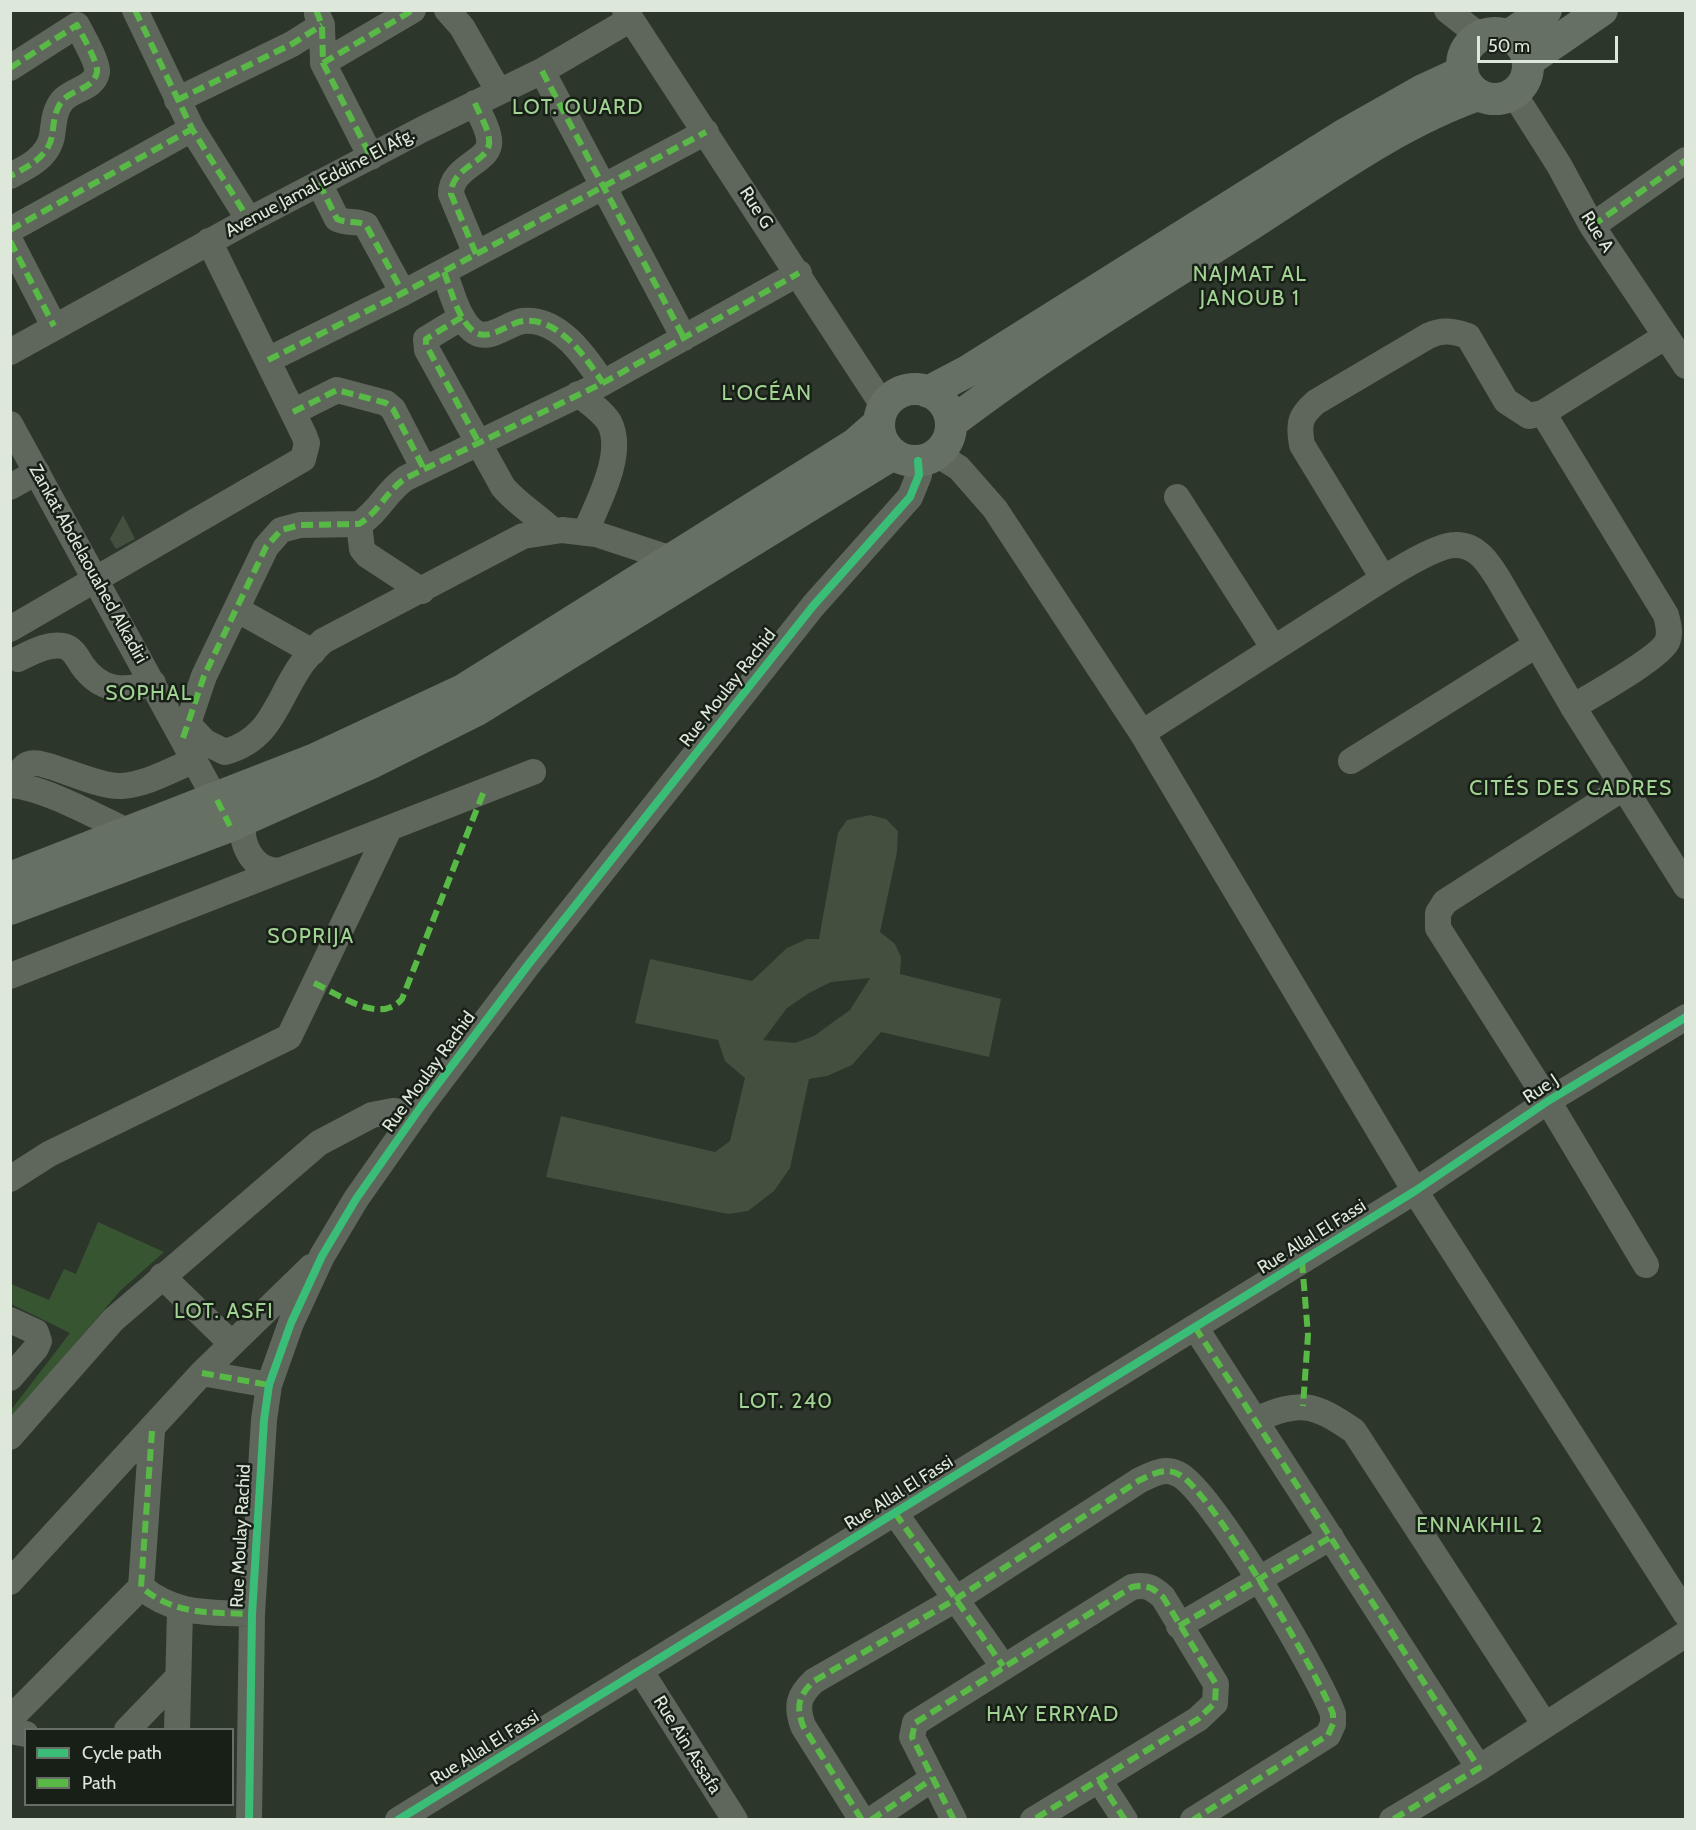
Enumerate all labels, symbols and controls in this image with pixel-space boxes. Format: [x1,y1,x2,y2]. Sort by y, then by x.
scale bar [1480,24,1621,62]
text: 50 m [1488,35,1530,57]
district label: LOT. OUARD [512,95,644,121]
street label: Avenue Jamal Eddine El Afg. [222,124,418,242]
street label: Rue G [735,183,777,233]
street label: Rue A [1576,207,1618,257]
district label: NAJMAT AL JANOUB 1 [1193,262,1307,312]
district label: L'OCÉAN [721,381,813,407]
street label: Zankat Abdelaouahed Alkadiri [24,461,152,667]
street label: Rue Moulay Rachid [675,625,781,751]
district label: SOPHAL [105,681,193,707]
district label: CITÉS DES CADRES [1469,776,1673,802]
district label: SOPRIJA [267,924,355,950]
street label: Rue Moulay Rachid [378,1007,480,1137]
street label: Rue J [1519,1070,1563,1108]
street label: Rue Allal El Fassi [1254,1195,1370,1279]
district label: LOT. ASFI [174,1299,274,1325]
district label: LOT. 240 [739,1389,833,1415]
street label: Rue Allal El Fassi [841,1451,957,1535]
street label: Rue Moulay Rachid [226,1464,256,1608]
district label: ENNAKHIL 2 [1416,1513,1544,1539]
street label: Rue Ain Assafa [648,1692,726,1798]
district label: HAY ERRYAD [986,1702,1120,1728]
street label: Rue Allal El Fassi [427,1706,543,1790]
legend [24,1728,234,1806]
text: Cycle path [82,1742,162,1764]
text: Path [82,1772,116,1794]

